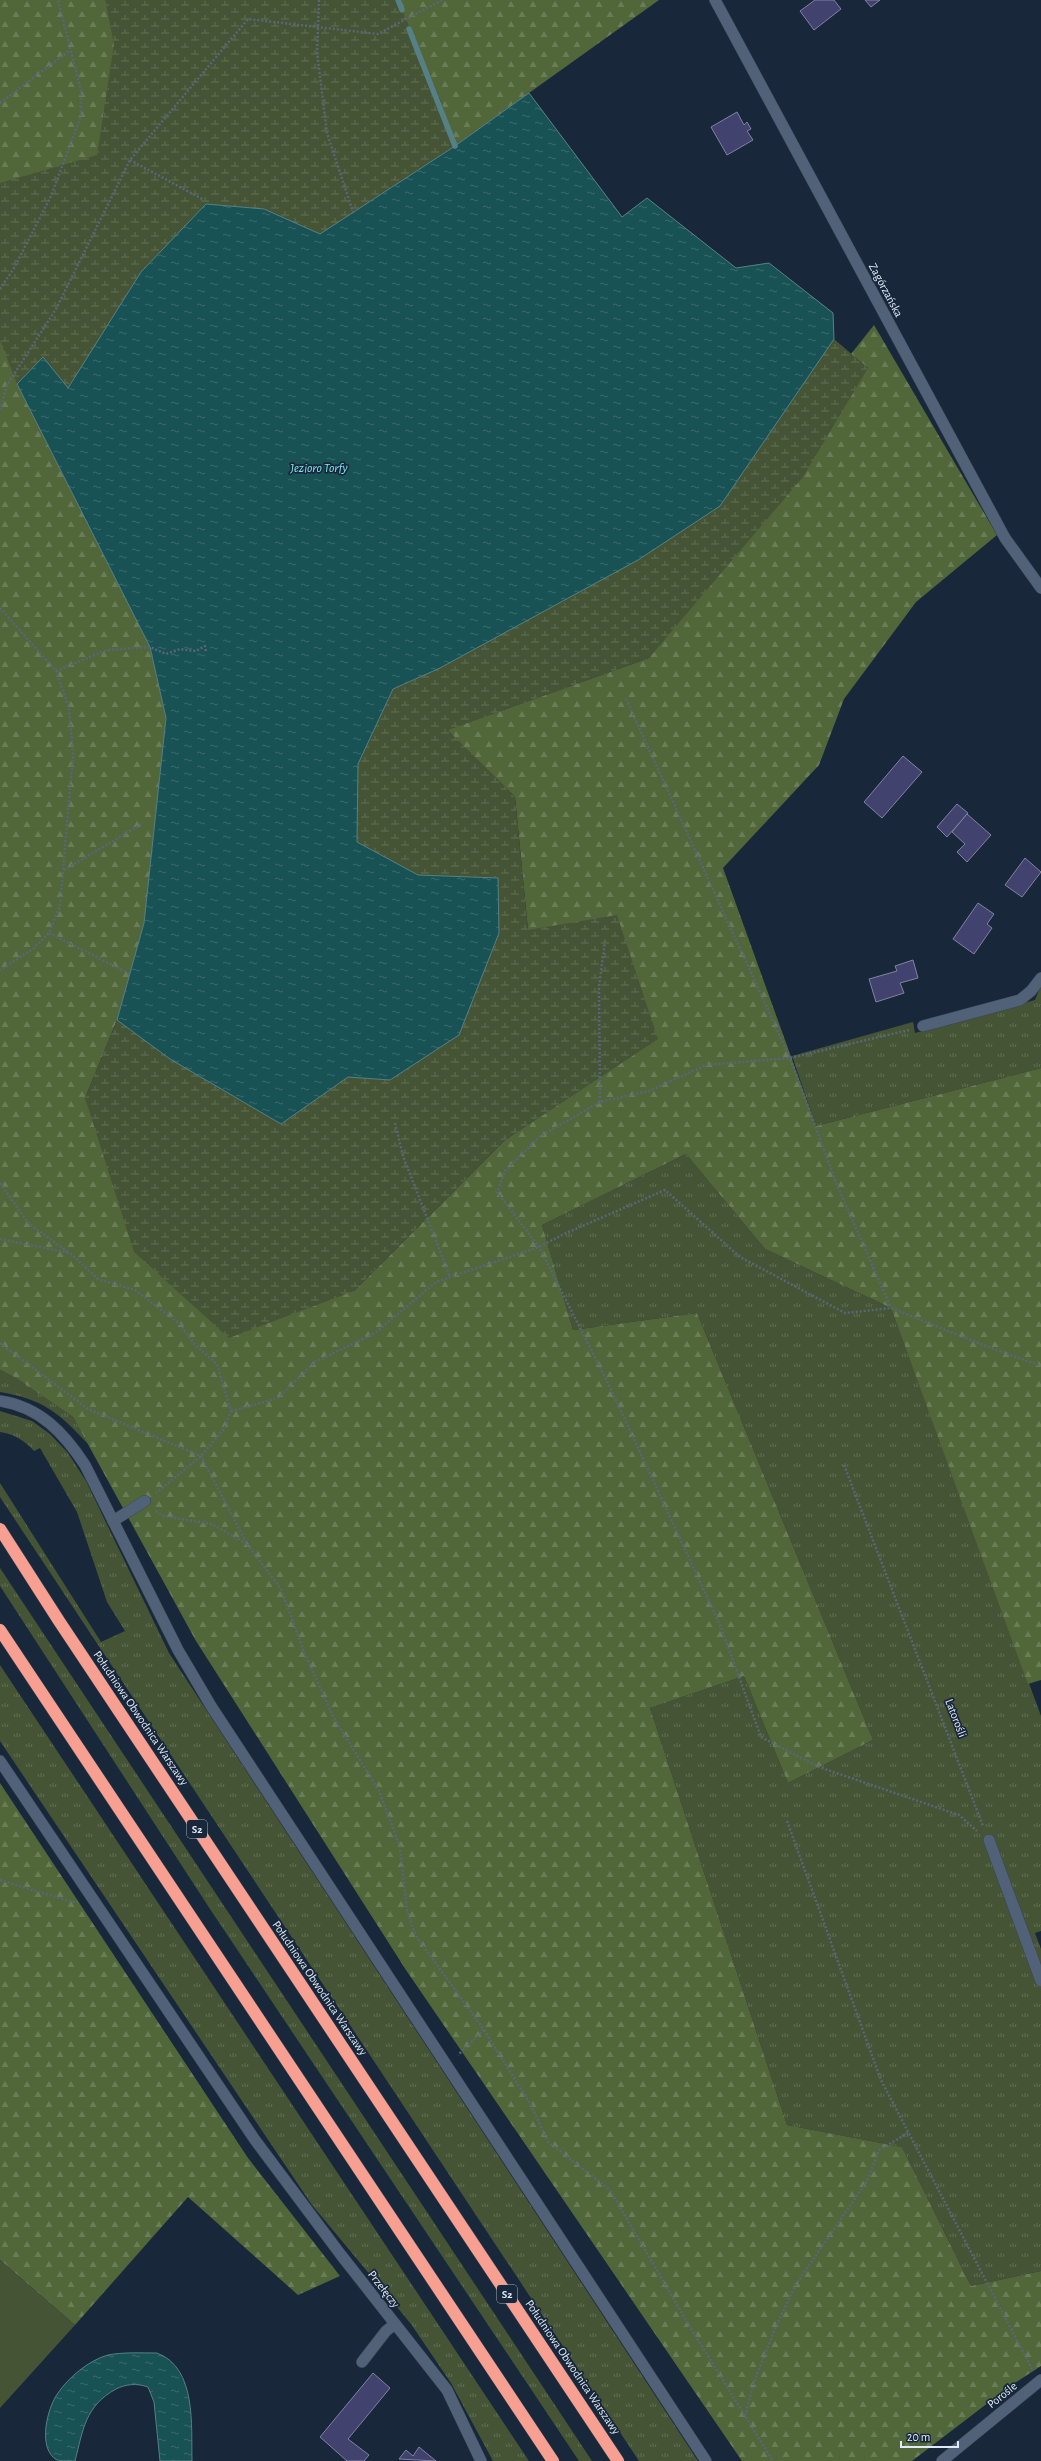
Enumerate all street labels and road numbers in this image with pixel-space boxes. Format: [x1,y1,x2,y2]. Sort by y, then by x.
street label: Zagórzańska [867,261,905,319]
street label: Południowa Obwodnica Warszawy [91,1649,191,1788]
street label: Latorośli [943,1697,969,1739]
road number: S2 [187,1820,207,1838]
street label: Południowa Obwodnica Warszawy [270,1919,370,2058]
street label: Przełęczy [365,2268,402,2310]
road number: S2 [497,2285,517,2303]
street label: Południowa Obwodnica Warszawy [523,2298,623,2437]
street label: Porośle [985,2380,1019,2410]

